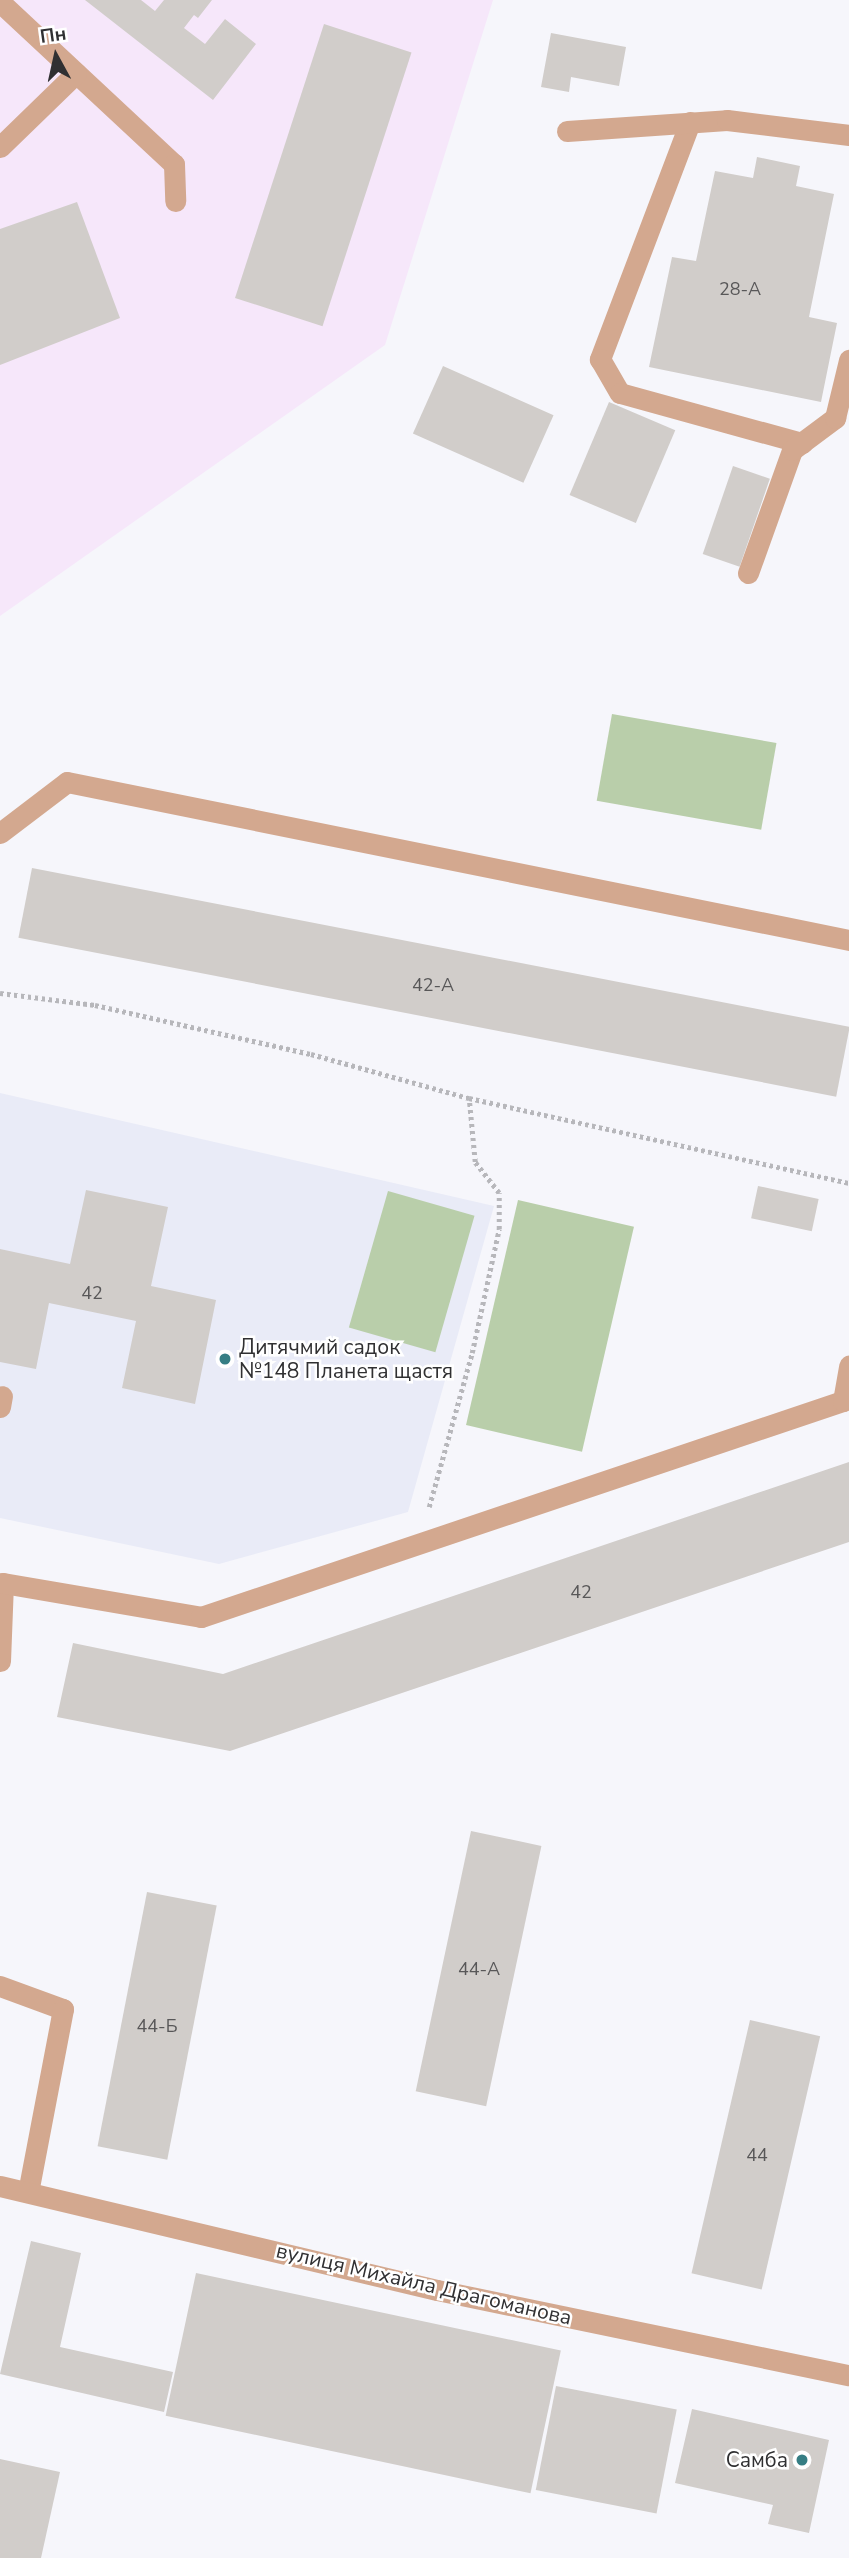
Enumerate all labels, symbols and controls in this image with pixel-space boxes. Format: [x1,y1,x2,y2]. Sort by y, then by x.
north arrow [21,21,91,91]
text: Пн [38,21,68,50]
house number: 28-А [719,278,761,300]
house number: 42-А [412,974,454,996]
house number: 42 [81,1282,103,1304]
place label: Дитячмий садок №148 Планета щастя [239,1334,453,1384]
marker: Дитячмий садок №148 Планета щастя [217,1351,233,1367]
house number: 42 [570,1581,592,1603]
house number: 44-А [458,1958,500,1980]
house number: 44-Б [136,2015,178,2037]
house number: 44 [746,2144,768,2166]
street label: вулиця Михайла Драгоманова [274,2238,574,2330]
place label: Самба [726,2447,788,2473]
marker: Самба [794,2452,810,2468]

